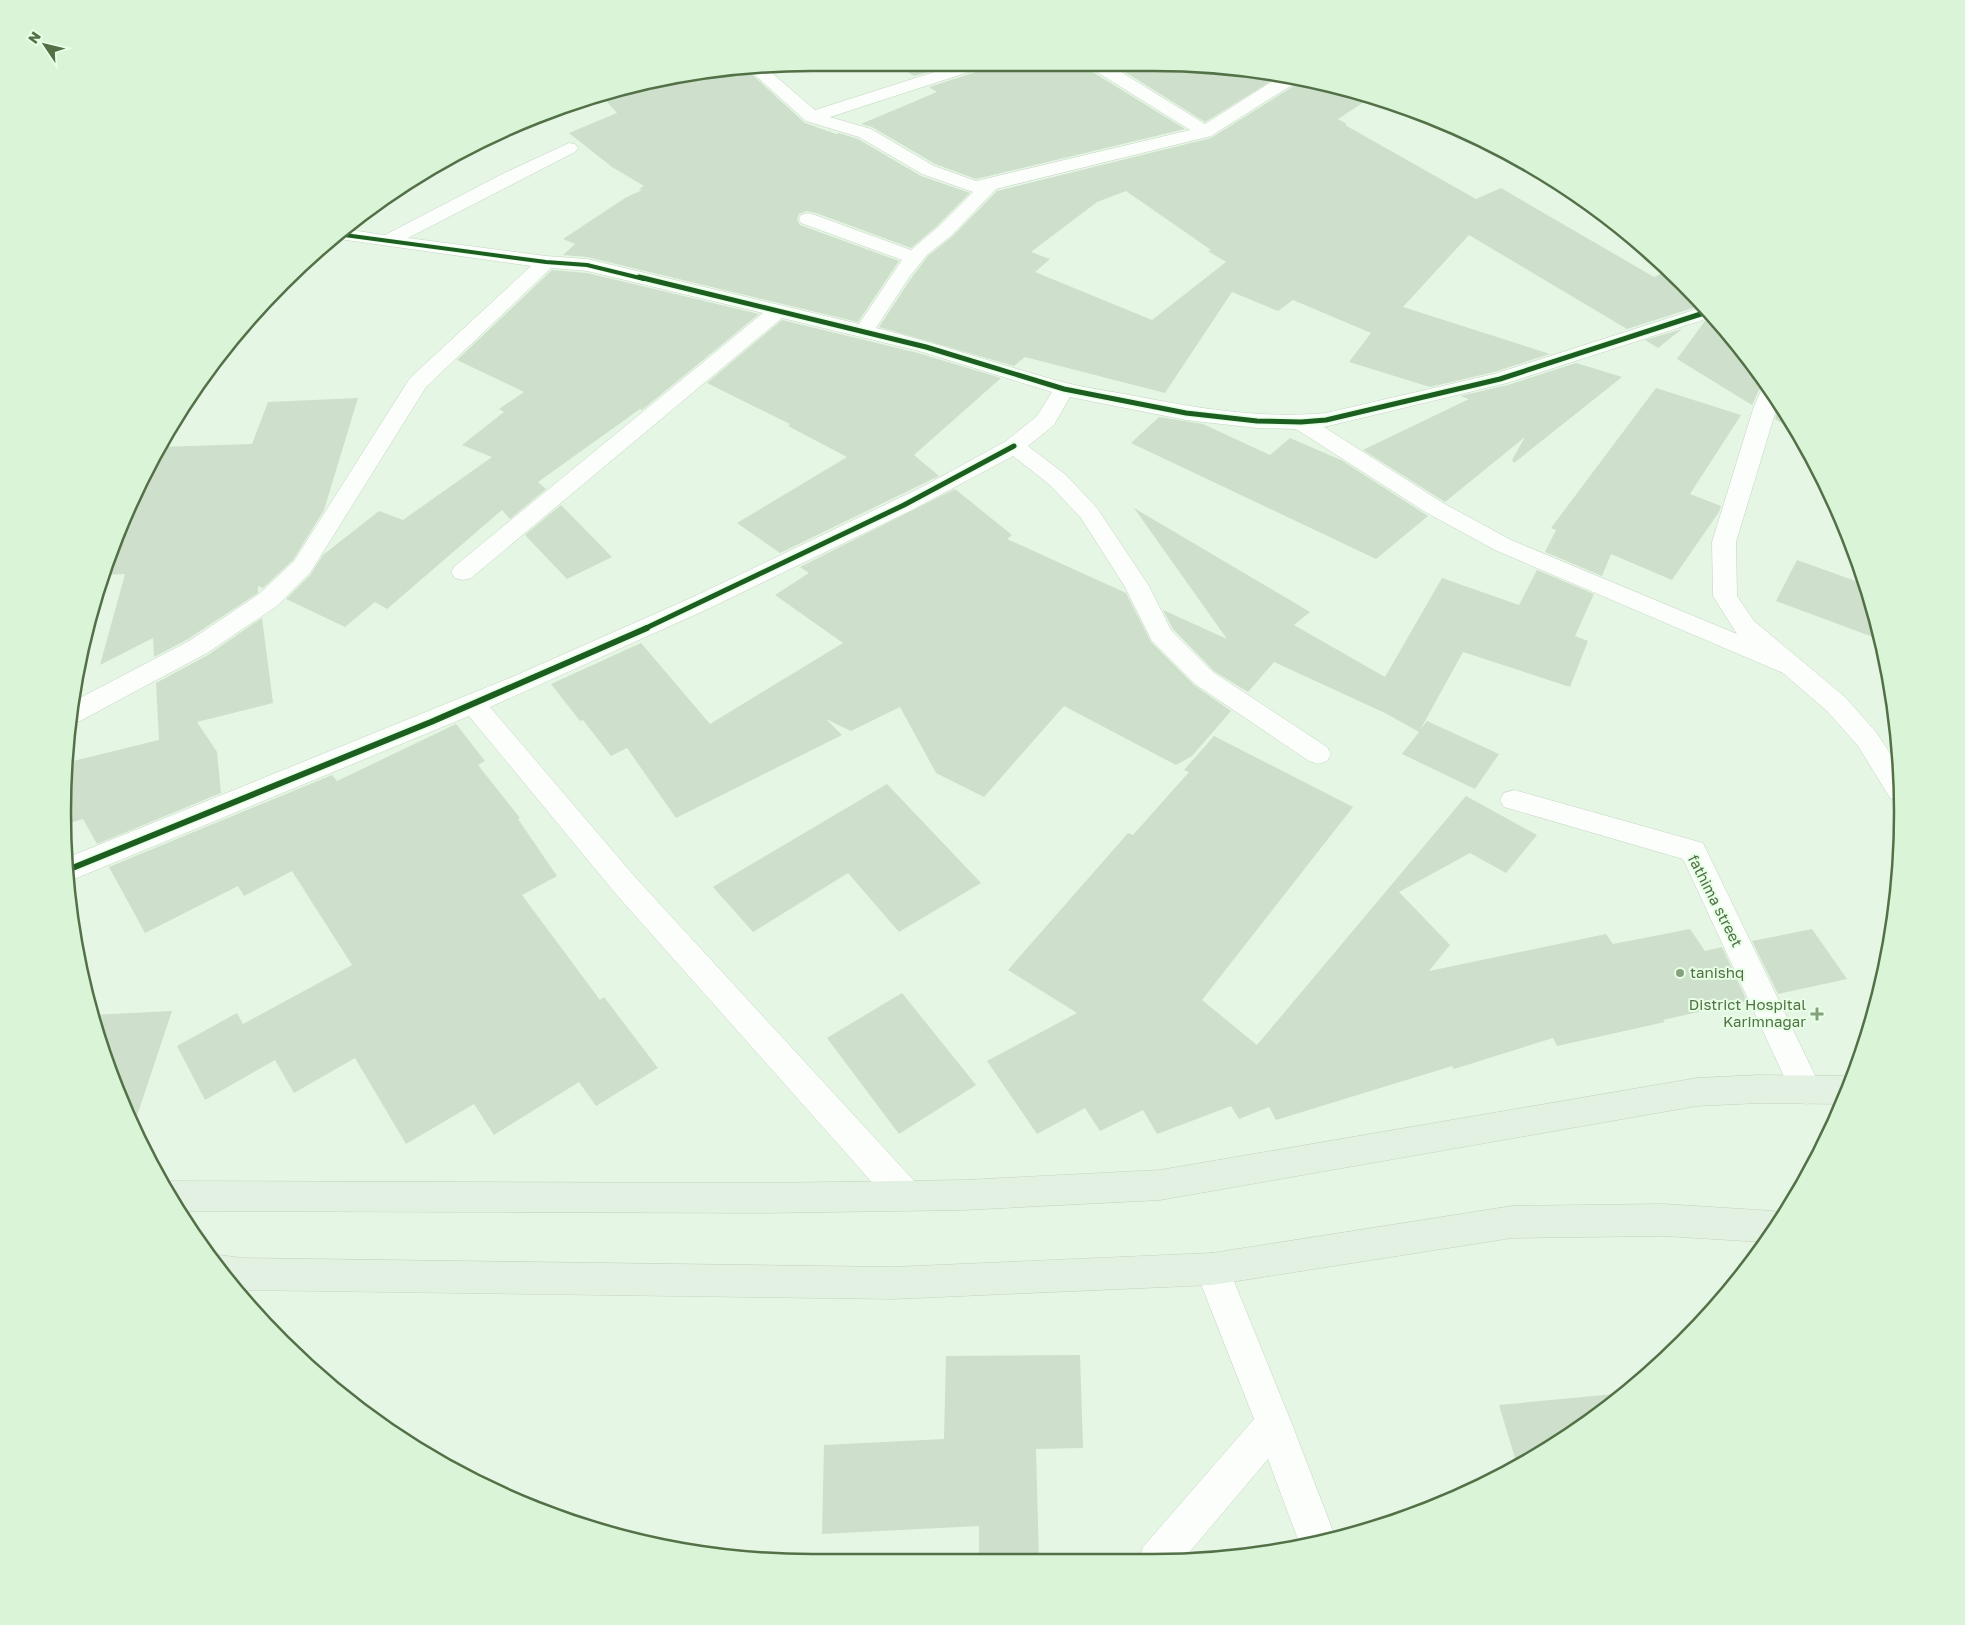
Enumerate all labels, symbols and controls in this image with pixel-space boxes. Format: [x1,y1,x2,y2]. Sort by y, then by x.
north arrow [20,20,70,70]
text: N [24,28,44,46]
street label: fathima street [1685,851,1747,950]
place label: tanishq [1690,963,1744,981]
marker: tanishq [1674,967,1686,979]
place label: District Hospital Karimnagar [1689,995,1806,1030]
marker: District Hospital Karimnagar [1810,1007,1824,1021]

